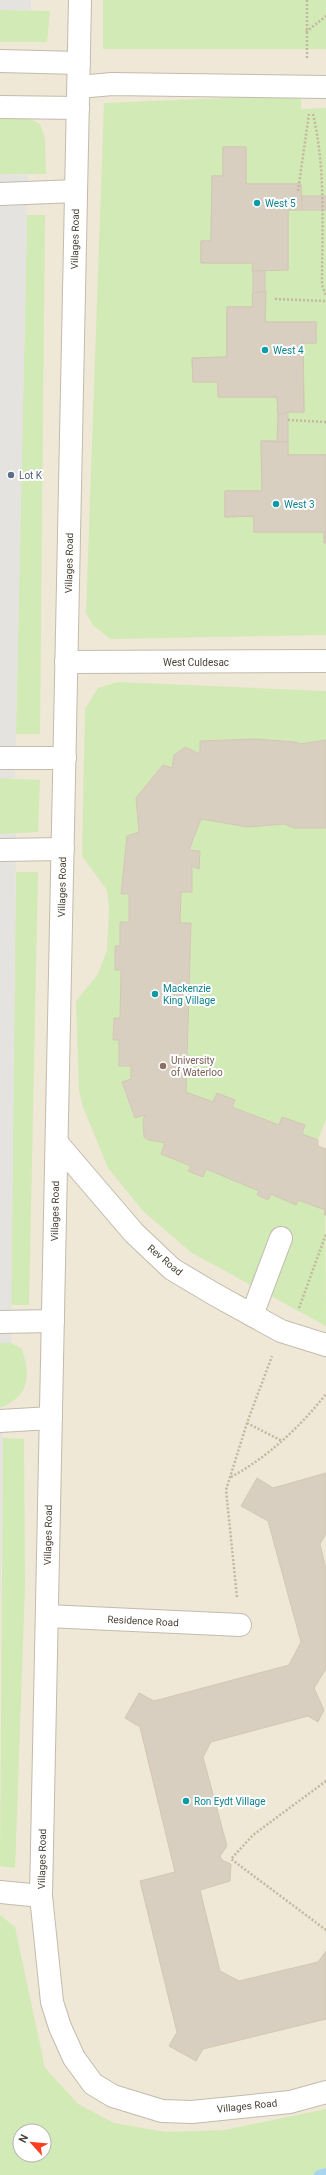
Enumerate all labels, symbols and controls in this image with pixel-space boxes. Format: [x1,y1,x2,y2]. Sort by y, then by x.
marker: West 5 [252,198,262,208]
place label: West 5 [265,198,296,209]
street label: Villages Road [69,209,81,269]
marker: West 4 [260,345,270,355]
place label: West 4 [273,345,304,356]
marker: Lot K [6,470,16,480]
place label: Lot K [19,470,43,481]
marker: West 3 [271,499,281,509]
place label: West 3 [284,499,315,510]
street label: Villages Road [63,533,75,593]
street label: West Culdesac [163,657,229,668]
street label: Villages Road [56,857,68,917]
place label: Mackenzie King Village [163,983,215,1006]
marker: Mackenzie King Village [150,989,160,999]
place label: University of Waterloo [171,1055,223,1078]
marker: University of Waterloo [158,1061,168,1071]
street label: Villages Road [49,1181,61,1241]
street label: Rev Road [146,1242,184,1278]
street label: Villages Road [42,1505,54,1565]
street label: Residence Road [107,1614,179,1628]
marker: Ron Eydt Village [181,1796,191,1806]
place label: Ron Eydt Village [194,1796,266,1807]
street label: Villages Road [36,1829,48,1889]
street label: Villages Road [216,2097,278,2115]
north arrow [12,2123,52,2163]
text: N [16,2132,31,2145]

